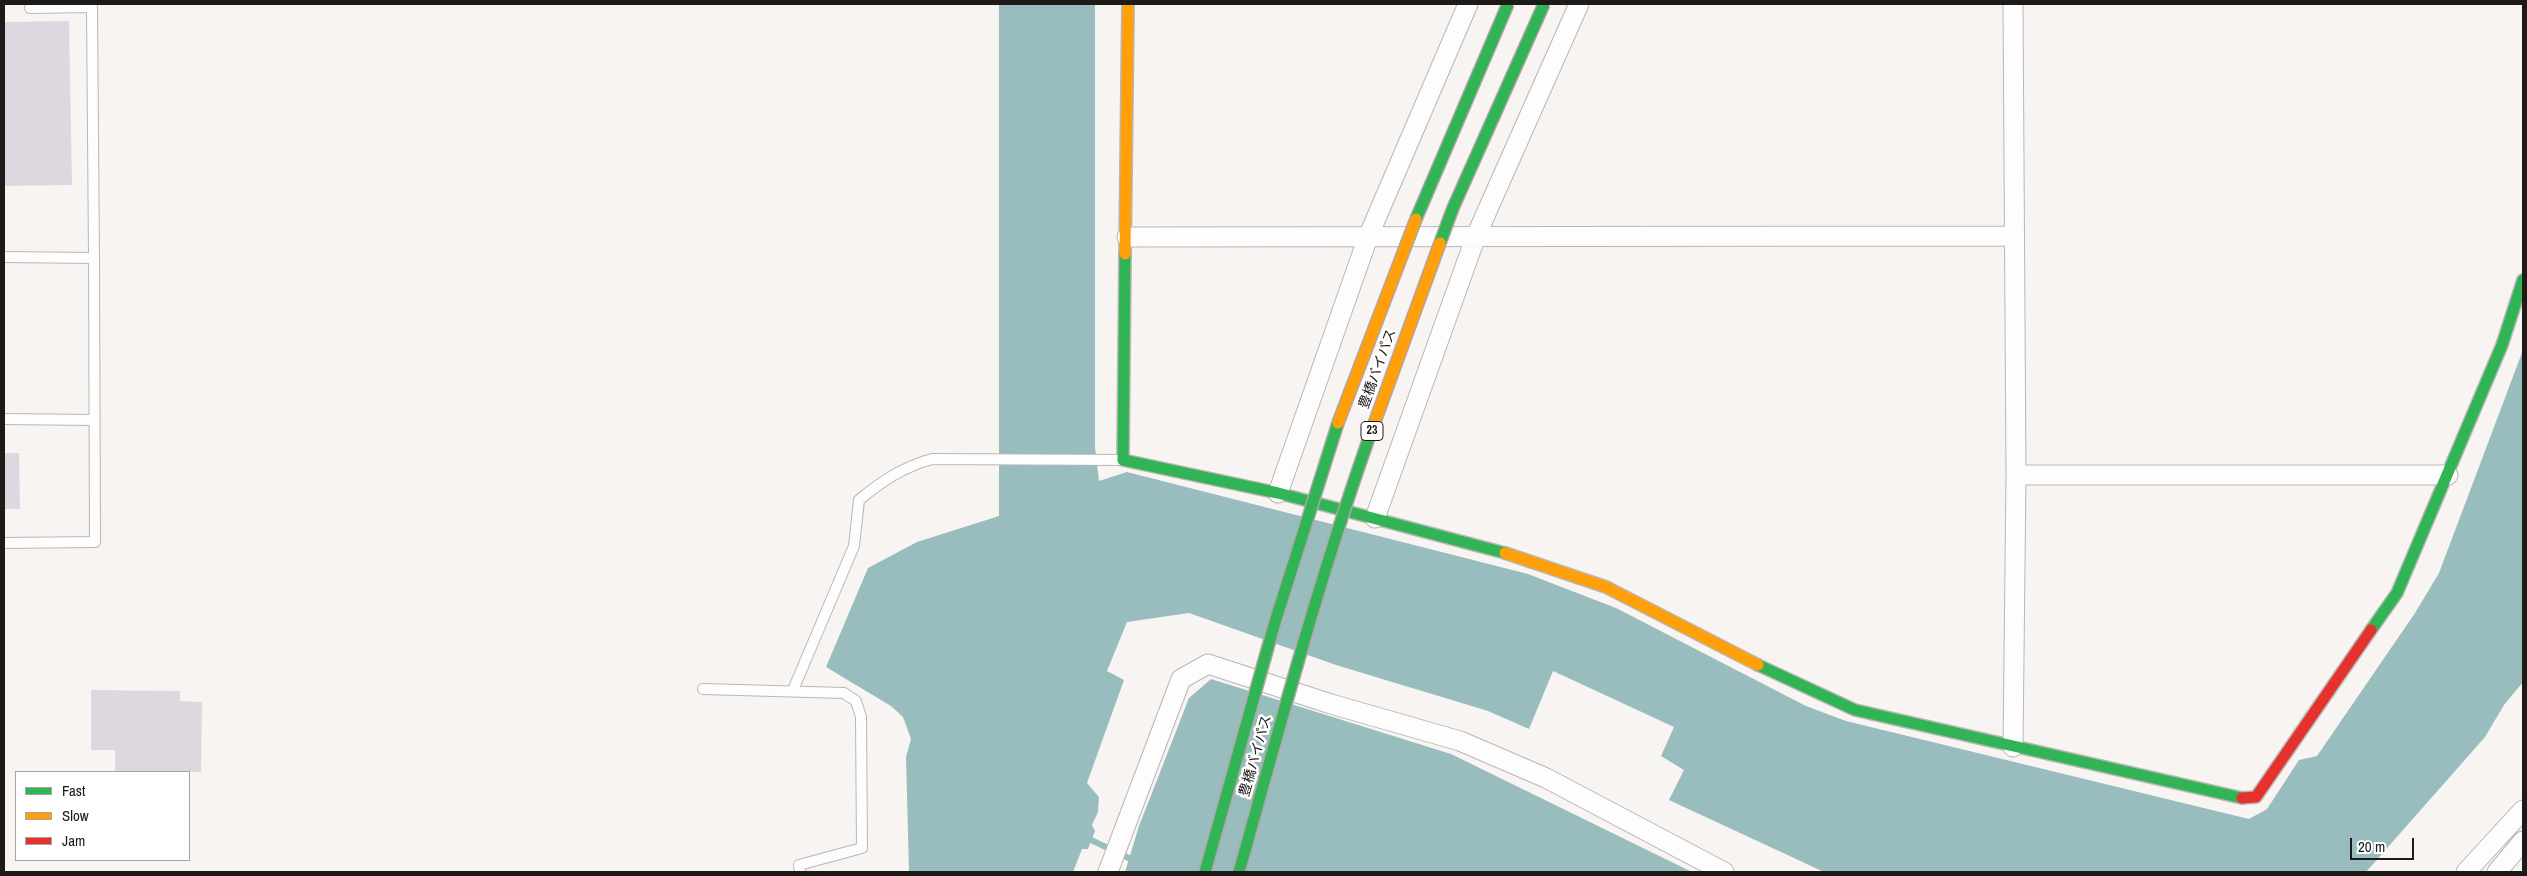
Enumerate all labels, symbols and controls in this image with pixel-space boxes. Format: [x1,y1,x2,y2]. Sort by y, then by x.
street label: 豊橋バイパス [1356,327,1400,411]
road number: 23 [1361,422,1383,441]
street label: 豊橋バイパス [1236,713,1276,799]
legend [15,771,190,861]
text: Fast [62,780,85,801]
text: Slow [62,805,89,826]
scale bar [2352,828,2416,860]
text: Jam [62,830,85,851]
text: 20 m [2358,836,2385,857]

